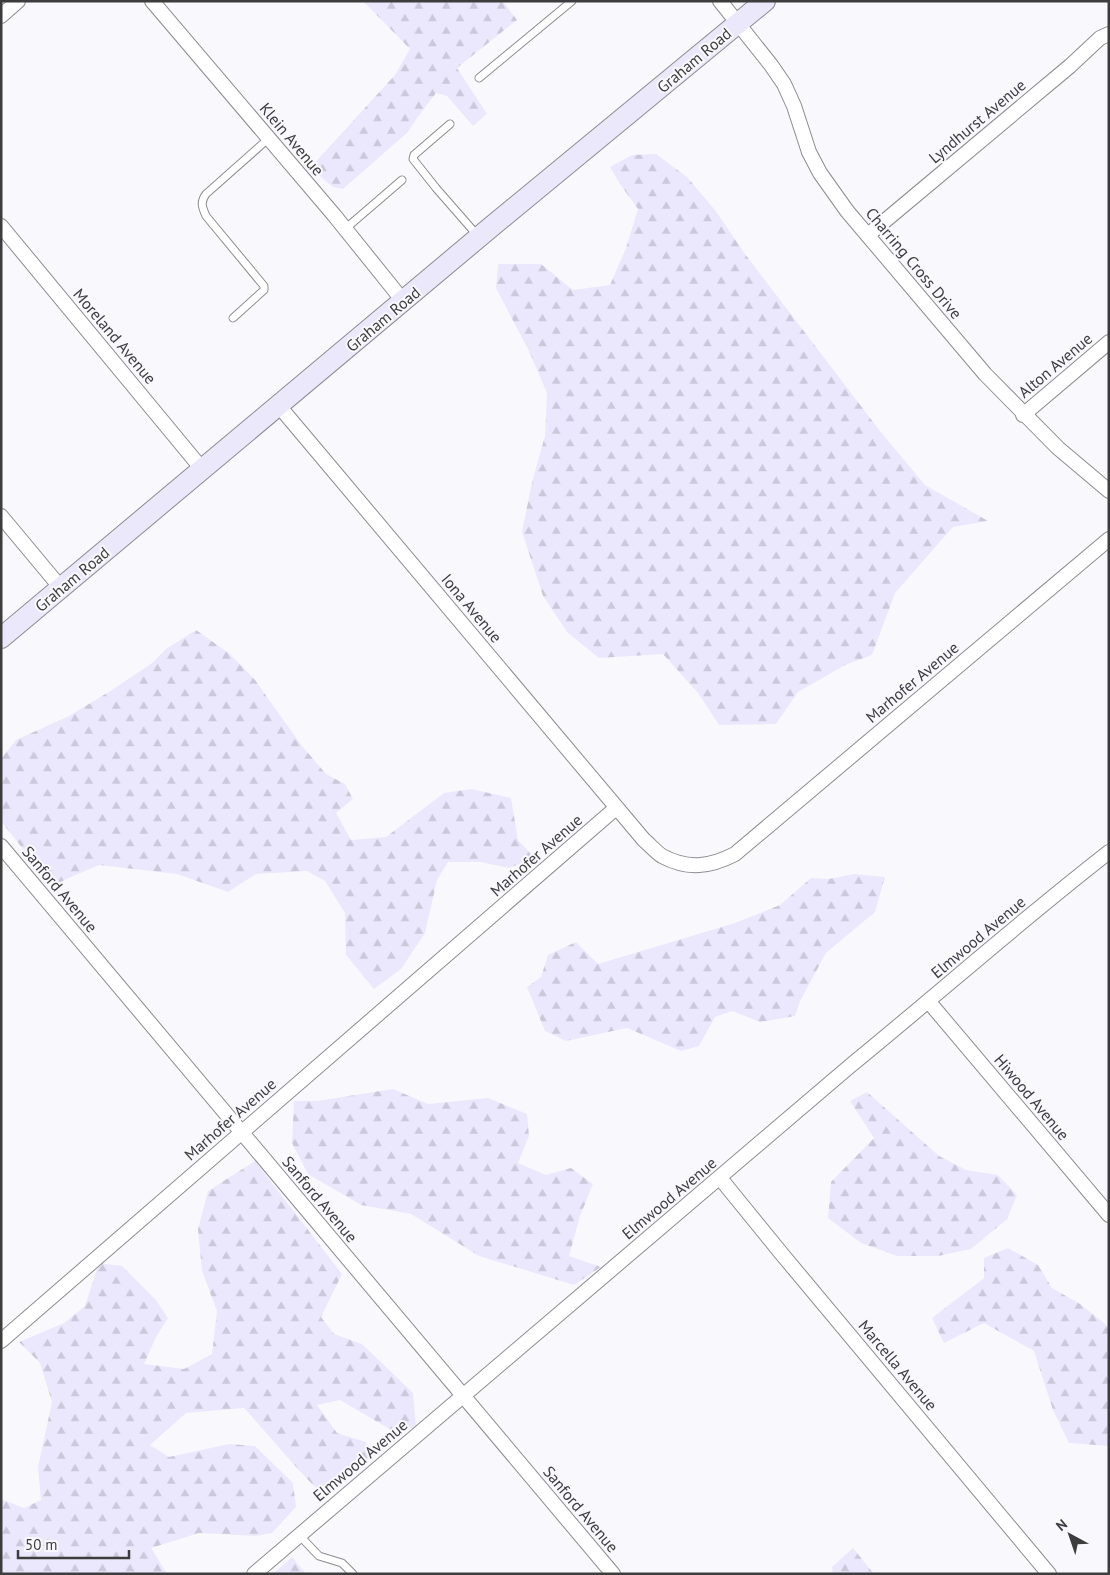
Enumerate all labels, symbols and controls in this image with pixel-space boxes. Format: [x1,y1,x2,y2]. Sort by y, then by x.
street label: Graham Road [653,23,735,97]
street label: Lyndhurst Avenue [925,75,1029,167]
street label: Klein Avenue [256,98,328,180]
street label: Charring Cross Drive [862,203,966,323]
street label: Graham Road [342,282,424,356]
street label: Moreland Avenue [69,284,161,388]
street label: Alton Avenue [1014,328,1096,402]
street label: Graham Road [31,542,113,616]
street label: Iona Avenue [437,570,507,646]
street label: Marhofer Avenue [861,637,963,727]
street label: Marhofer Avenue [486,810,586,900]
street label: Sanford Avenue [18,842,102,936]
street label: Elmwood Avenue [927,892,1029,982]
street label: Hiwood Avenue [990,1050,1074,1144]
street label: Marhofer Avenue [180,1074,280,1164]
street label: Sanford Avenue [278,1152,362,1246]
street label: Elmwood Avenue [618,1153,720,1243]
street label: Marcella Avenue [854,1316,942,1414]
street label: Elmwood Avenue [309,1415,411,1505]
street label: Sanford Avenue [539,1462,623,1556]
north arrow [1045,1510,1095,1560]
text: N [1052,1515,1071,1535]
scale bar [18,1528,129,1560]
text: 50 m [25,1535,58,1554]

